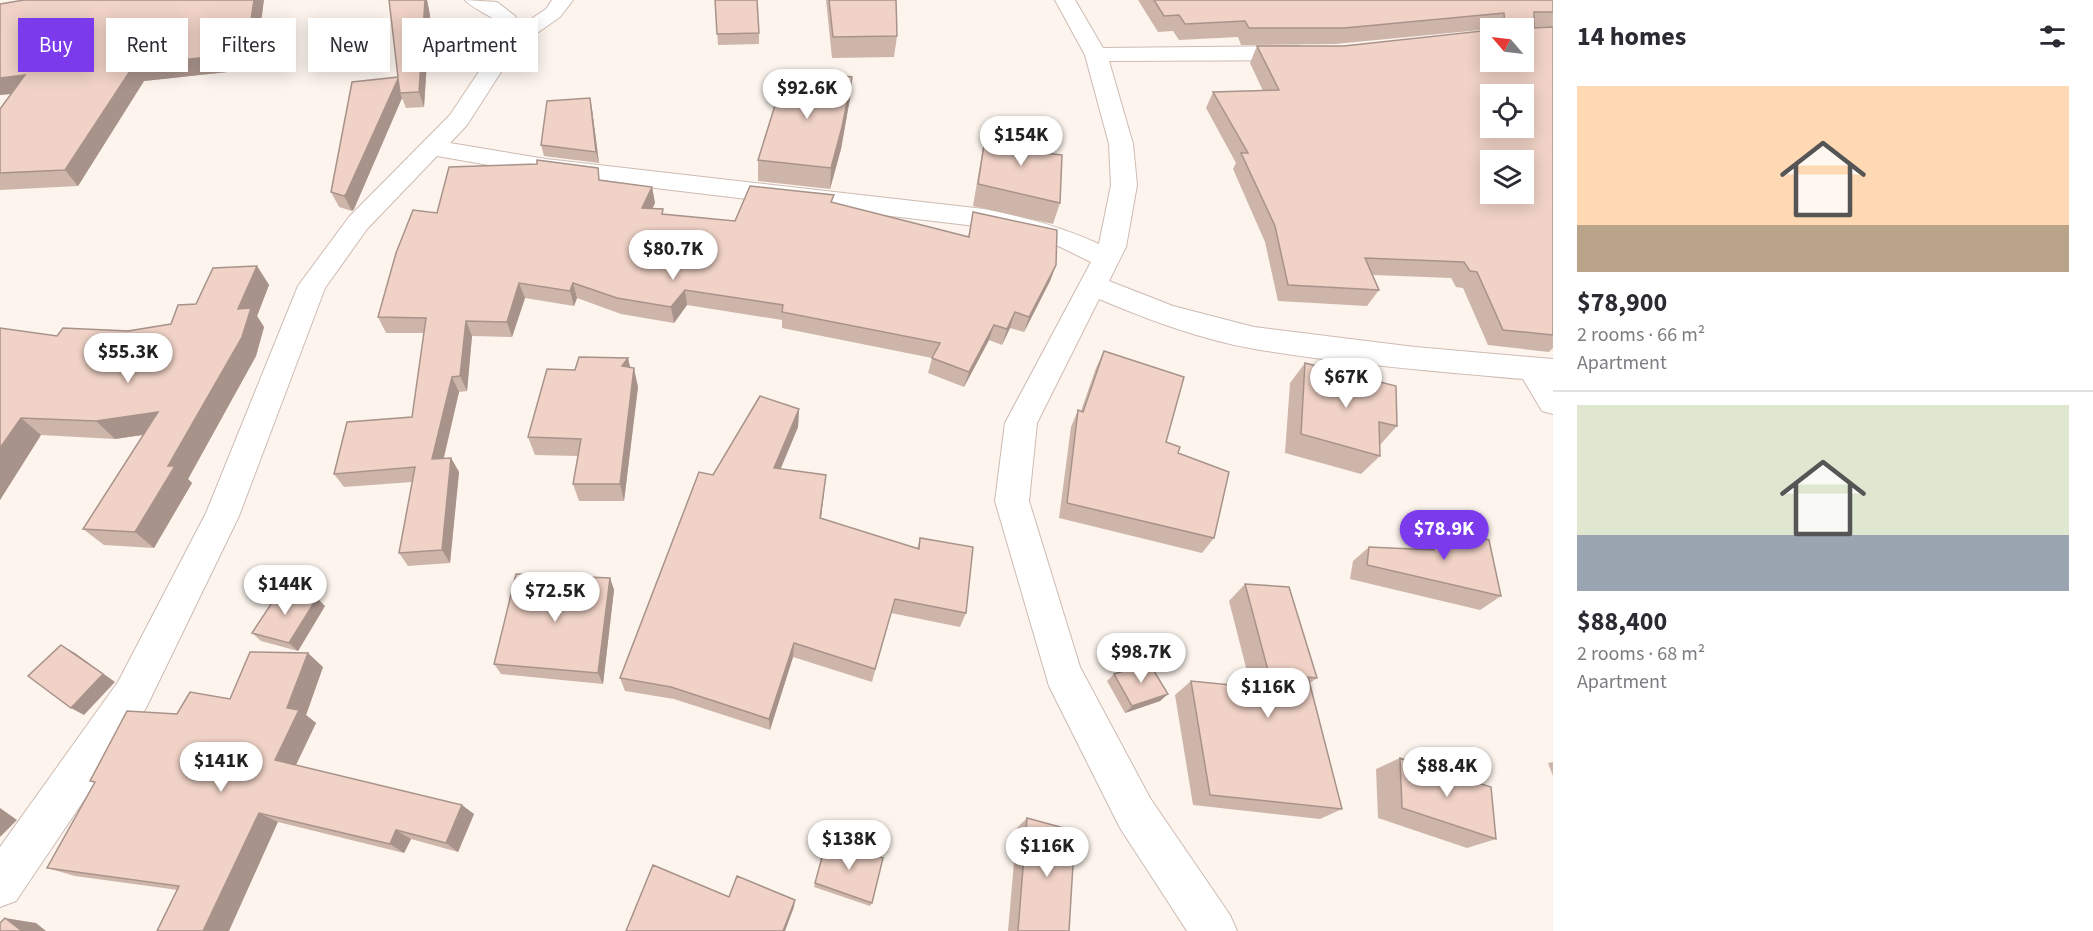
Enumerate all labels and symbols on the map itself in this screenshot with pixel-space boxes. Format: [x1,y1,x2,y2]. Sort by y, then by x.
north arrow [1480,18,1534,72]
pin: $92.6K [758,69,856,120]
pin: $154K [979,116,1063,167]
pin: $80.7K [624,230,722,281]
pin: $55.3K [79,333,177,384]
pin: $67K [1310,358,1382,409]
pin: $78.9K [1395,510,1493,561]
pin: $144K [243,565,327,616]
pin: $72.5K [506,572,604,623]
pin: $98.7K [1092,633,1190,684]
pin: $116K [1226,668,1310,719]
pin: $141K [179,742,263,793]
pin: $88.4K [1398,747,1496,798]
pin: $138K [807,820,891,871]
pin: $116K [1005,827,1089,878]

